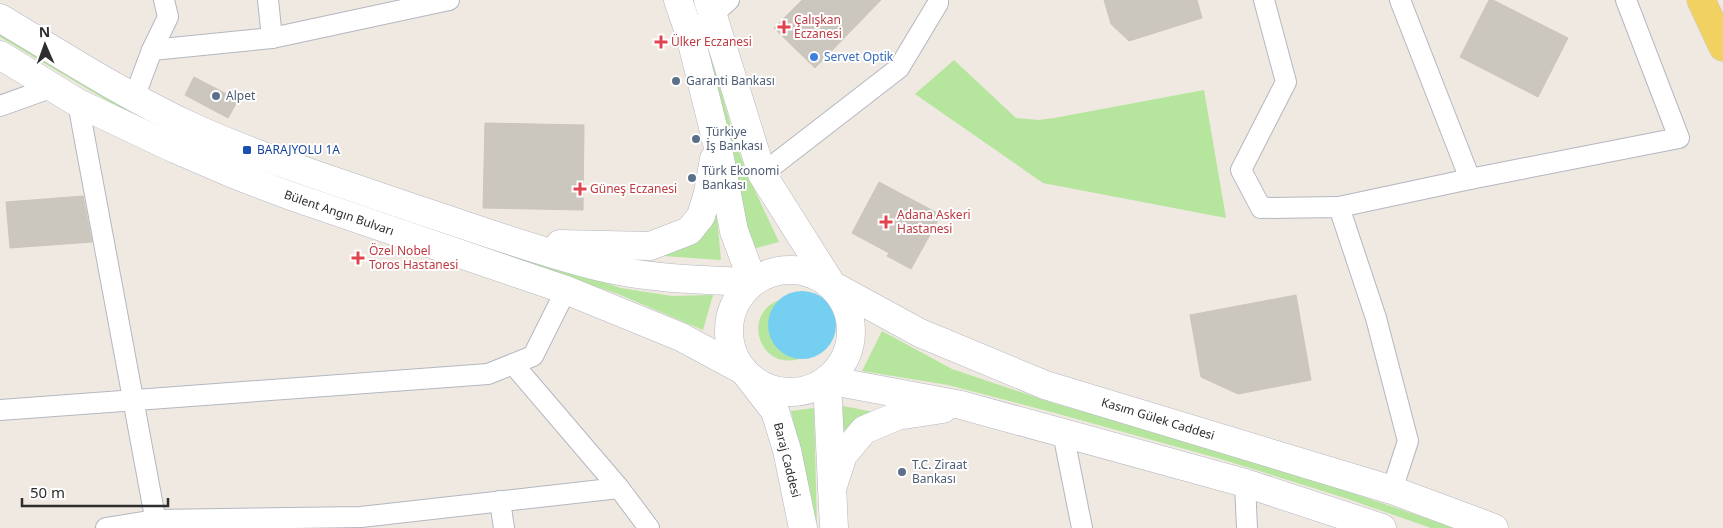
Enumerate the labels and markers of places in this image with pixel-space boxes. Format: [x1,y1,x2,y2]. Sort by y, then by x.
place label: Çalışkan Eczanesi [794,11,842,42]
marker: Çalışkan Eczanesi [778,21,790,33]
place label: Ülker Eczanesi [671,33,752,50]
marker: Ülker Eczanesi [655,36,667,48]
place label: Servet Optik [824,48,894,65]
marker: Servet Optik [808,51,820,63]
place label: Garanti Bankası [686,72,775,89]
marker: Garanti Bankası [670,75,682,87]
place label: Alpet [226,87,256,104]
marker: Alpet [210,90,222,102]
place label: Türkiye İş Bankası [706,123,763,154]
marker: Türkiye İş Bankası [690,133,702,145]
place label: BARAJYOLU 1A [257,141,340,158]
marker: BARAJYOLU 1A [241,144,253,156]
place label: Türk Ekonomi Bankası [702,162,779,193]
marker: Türk Ekonomi Bankası [686,172,698,184]
place label: Güneş Eczanesi [590,180,677,197]
marker: Güneş Eczanesi [574,183,586,195]
place label: Adana Askeri Hastanesi [897,206,971,237]
marker: Adana Askeri Hastanesi [879,215,893,229]
place label: Özel Nobel Toros Hastanesi [369,242,458,273]
marker: Özel Nobel Toros Hastanesi [351,251,365,265]
place label: T.C. Ziraat Bankası [912,456,968,487]
marker: T.C. Ziraat Bankası [896,466,908,478]

